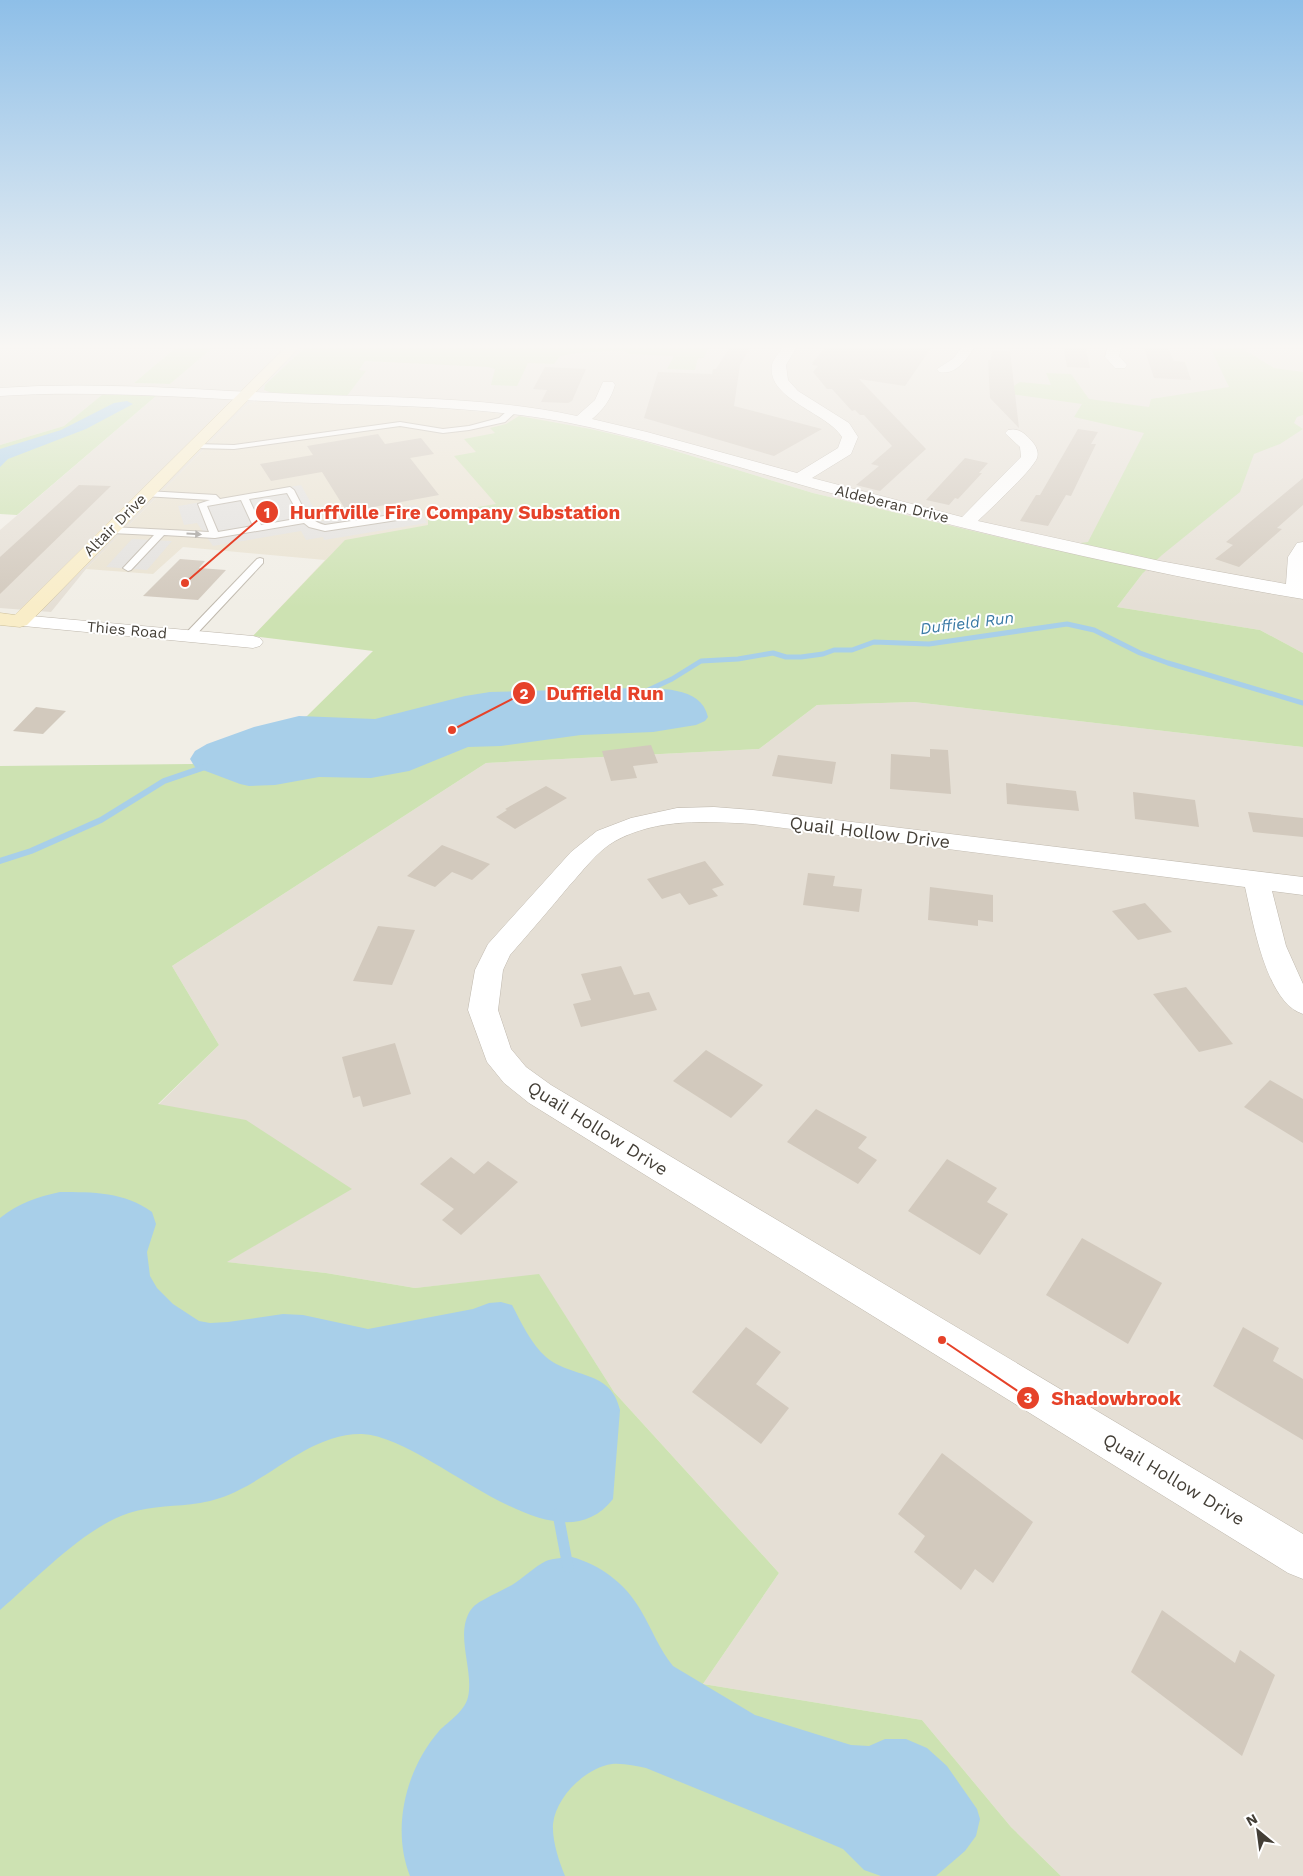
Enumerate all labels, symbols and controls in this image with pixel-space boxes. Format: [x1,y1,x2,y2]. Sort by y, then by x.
street label: Aldeberan Drive [833,481,951,527]
street label: Altair Drive [80,490,150,560]
callout: Hurffville Fire Company Substation [254,495,630,529]
text: Hurffville Fire Company Substation [290,501,620,524]
text: 1 [264,504,270,522]
one-way arrow [186,531,202,539]
water label: Duffield Run [919,608,1015,638]
street label: Thies Road [86,618,168,642]
callout: Duffield Run [511,676,674,710]
text: Duffield Run [546,682,664,705]
text: 2 [520,685,529,703]
street label: Quail Hollow Drive [789,812,951,852]
street label: Quail Hollow Drive [524,1076,672,1180]
callout: Shadowbrook [1016,1381,1190,1415]
text: Shadowbrook [1051,1387,1181,1410]
text: 3 [1024,1389,1033,1407]
street label: Quail Hollow Drive [1099,1428,1249,1530]
north arrow [1233,1806,1283,1856]
text: N [1243,1810,1260,1829]

